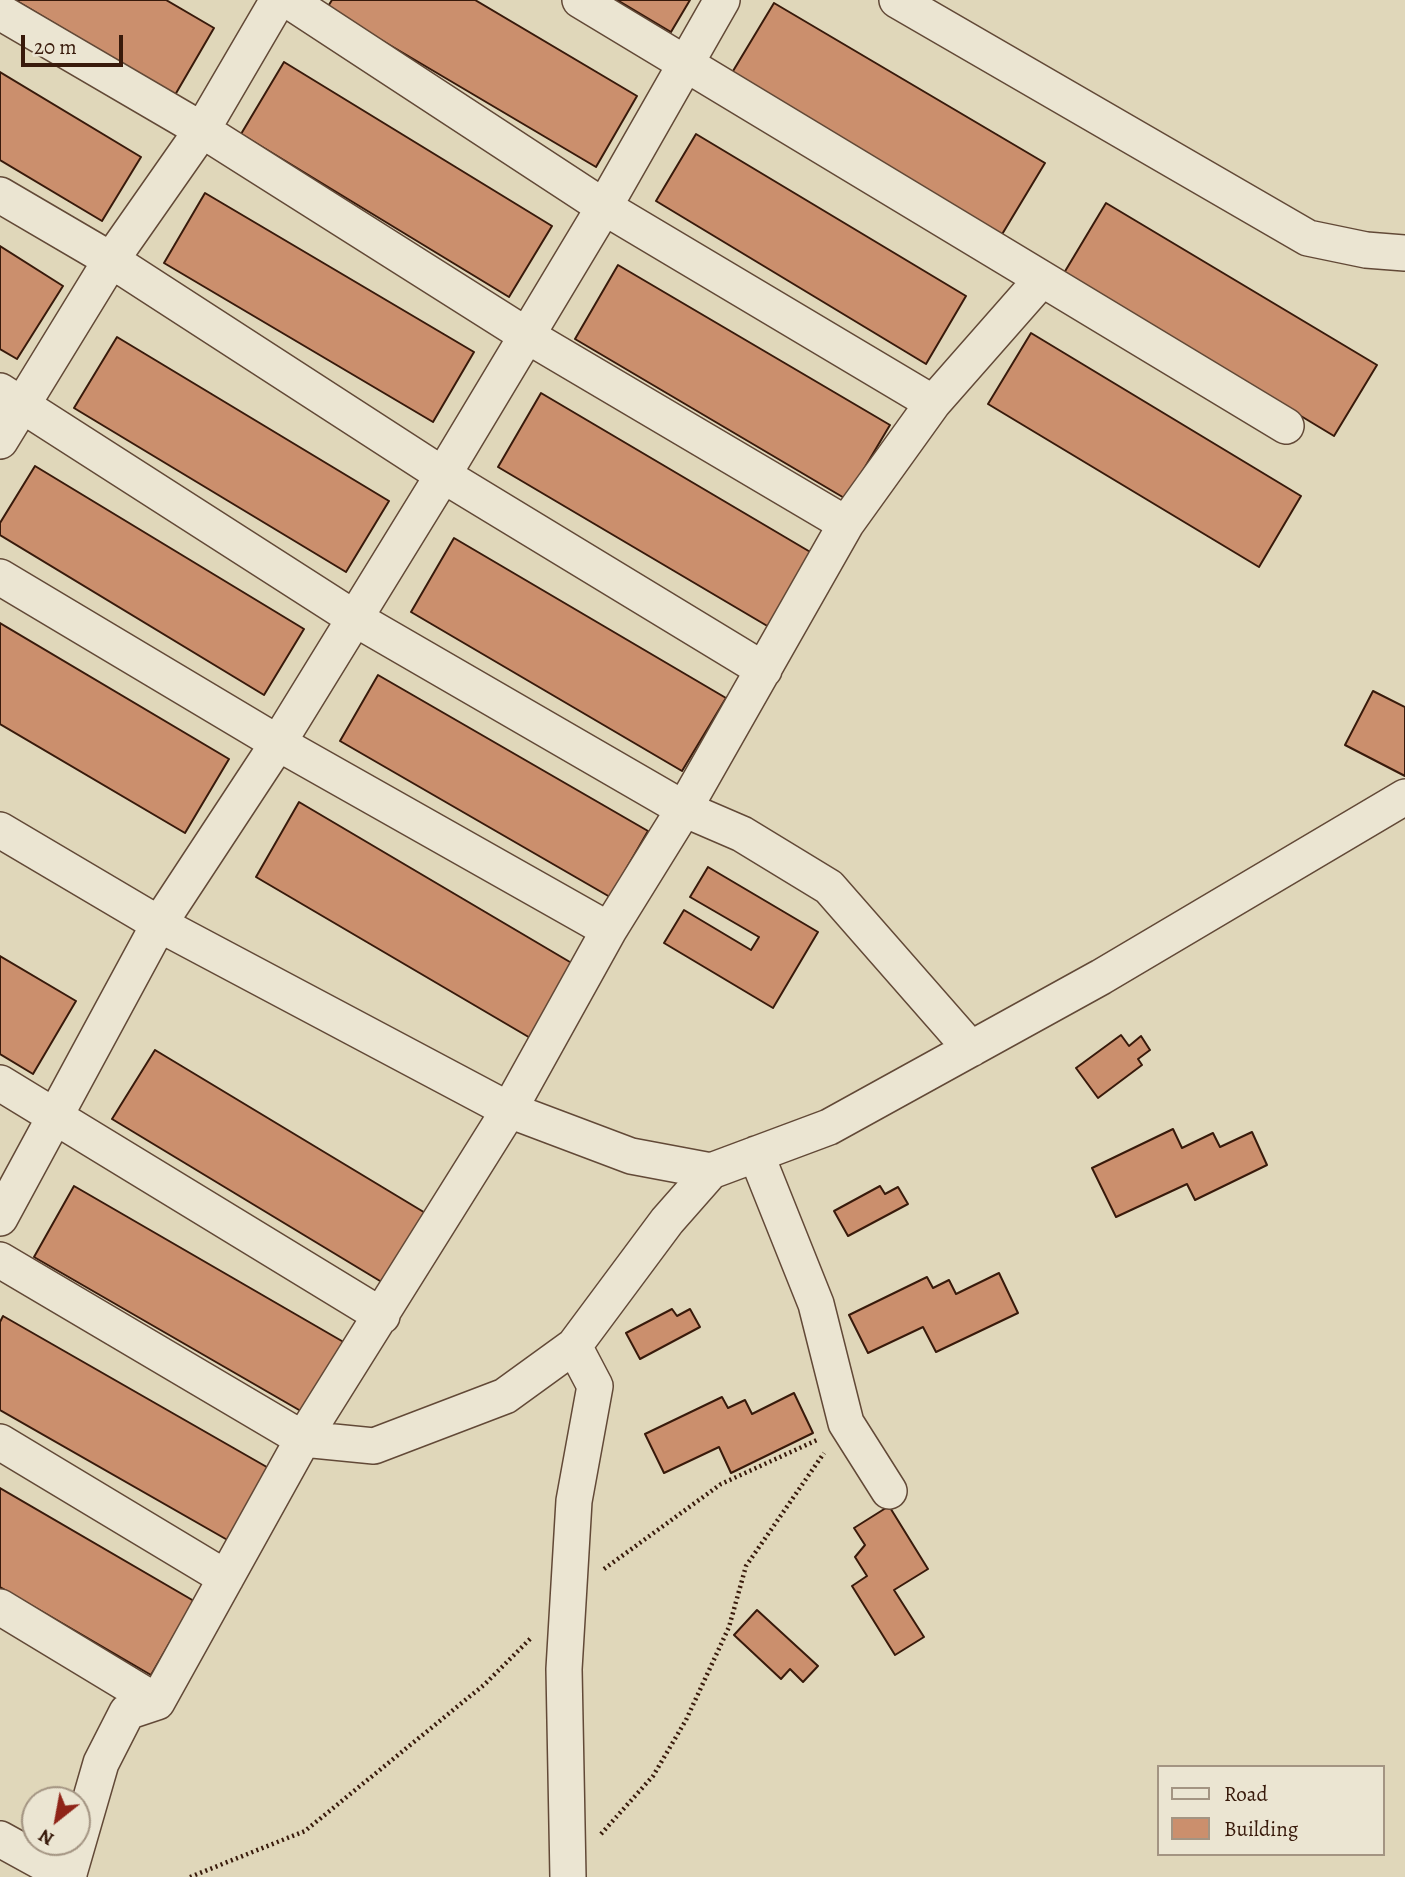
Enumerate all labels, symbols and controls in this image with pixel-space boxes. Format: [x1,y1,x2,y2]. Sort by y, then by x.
scale bar [24,21,126,65]
text: 20 m [34,33,77,61]
legend [1156,1765,1384,1856]
text: Road [1224,1780,1268,1808]
north arrow [21,1786,91,1856]
text: Building [1224,1815,1298,1843]
text: N [34,1823,59,1852]

